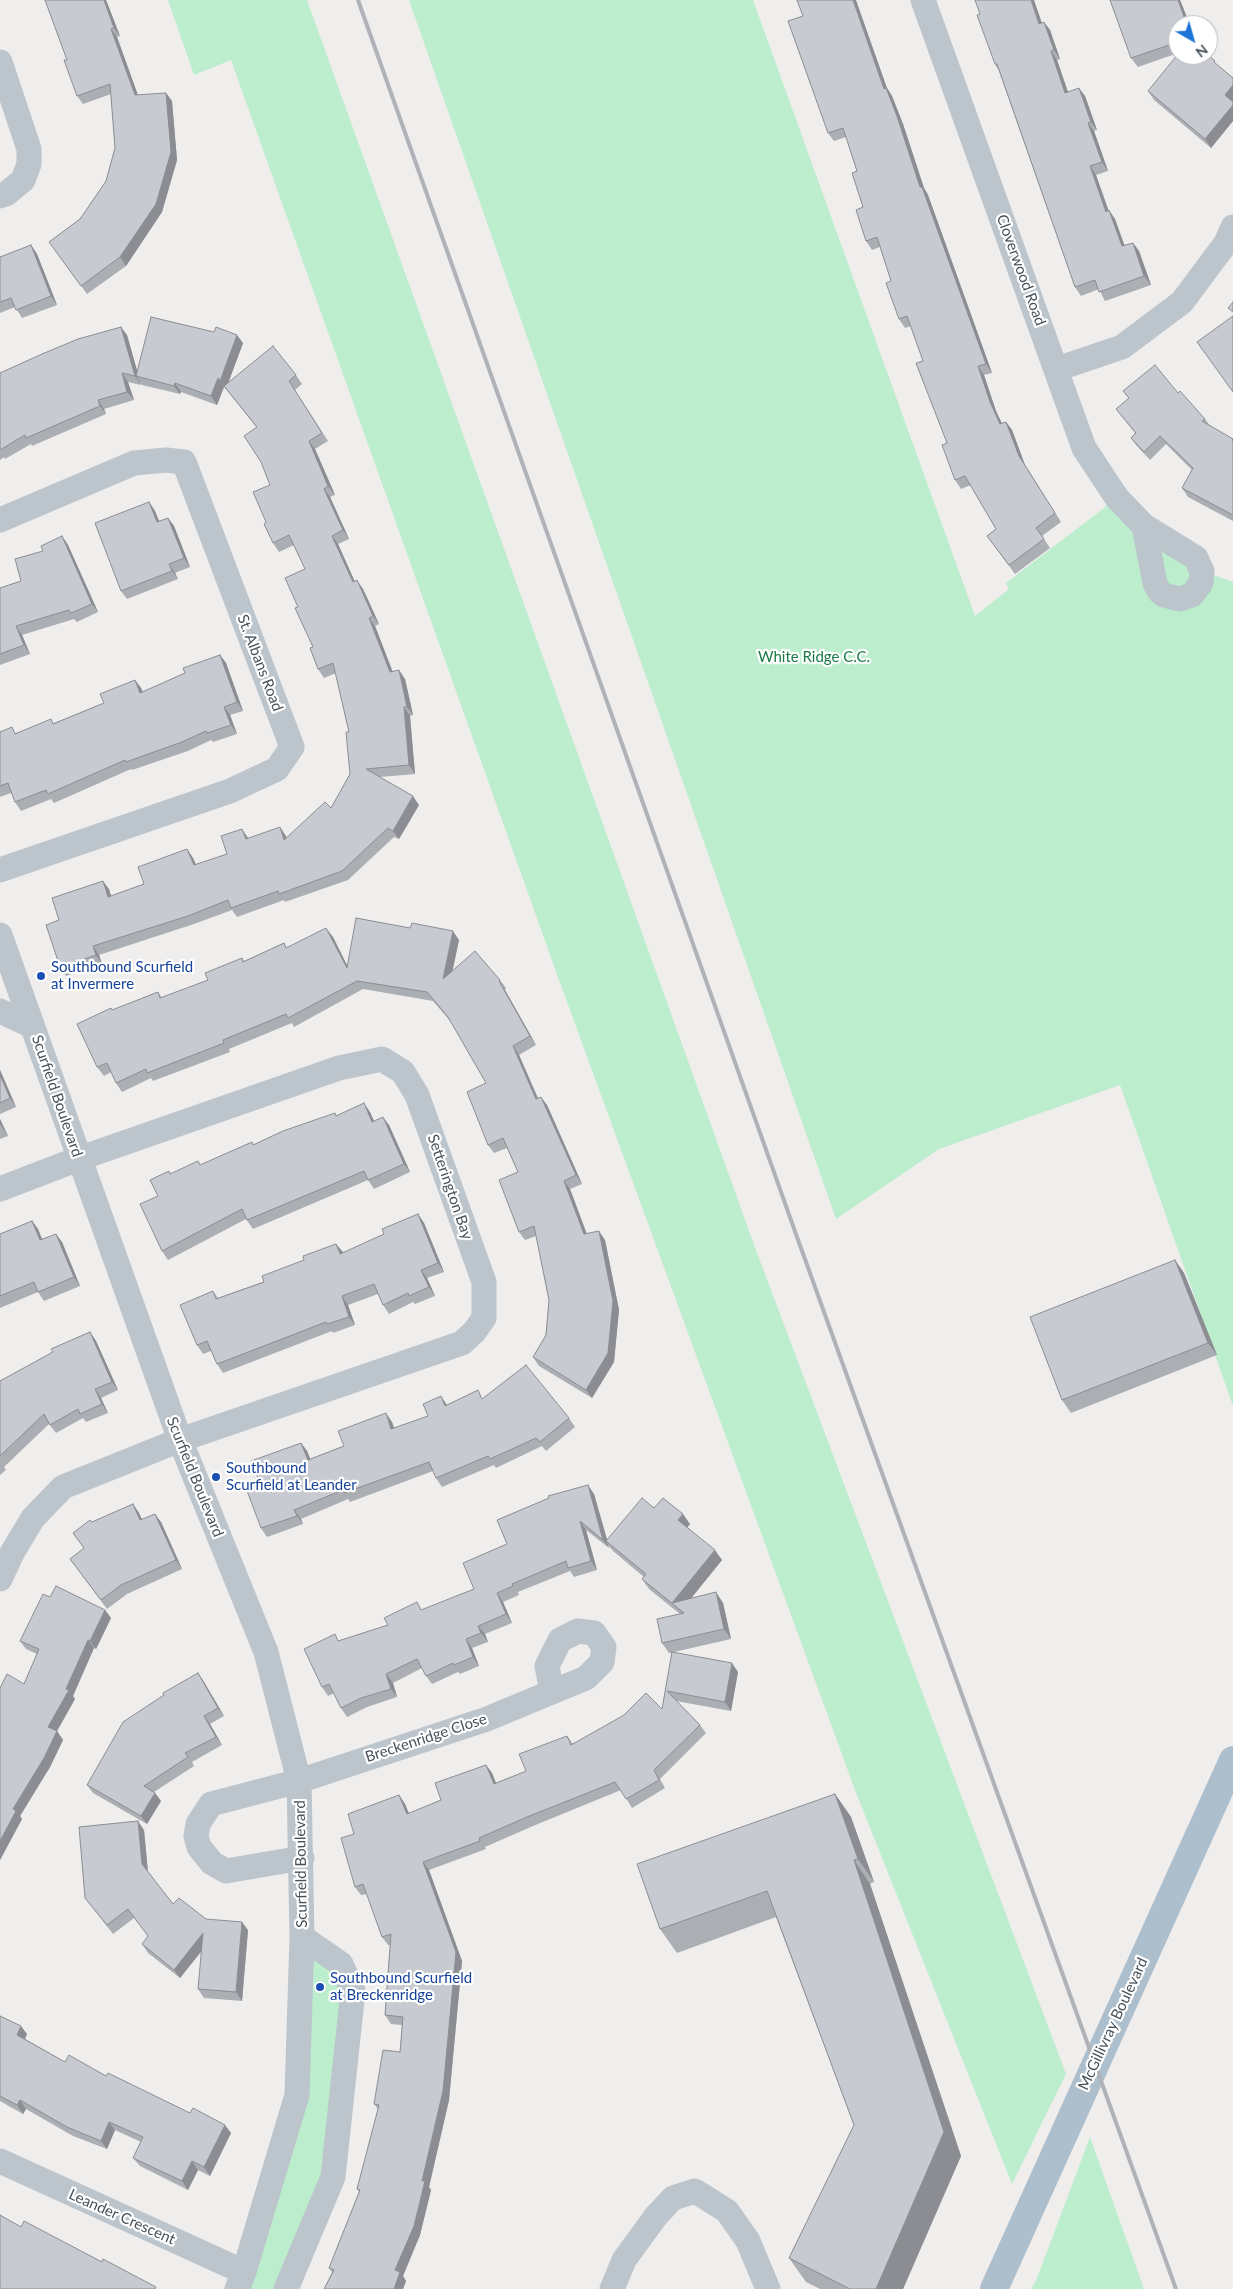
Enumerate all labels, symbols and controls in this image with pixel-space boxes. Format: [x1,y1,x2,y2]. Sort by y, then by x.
north arrow [1168,15,1218,65]
text: N [1192,41,1211,61]
street label: Cloverwood Road [993,212,1049,328]
street label: St. Albans Road [233,612,287,714]
park label: White Ridge C.C. [758,648,870,666]
place label: Southbound Scurfield at Invermere [51,958,193,993]
marker: Southbound Scurfield at Invermere [35,970,47,982]
street label: Scurfield Boulevard [28,1033,86,1159]
street label: Setterington Bay [424,1132,476,1242]
street label: Scurfield Boulevard [163,1414,227,1540]
place label: Southbound Scurfield at Leander [226,1459,357,1494]
marker: Southbound Scurfield at Leander [210,1471,222,1483]
street label: Breckenridge Close [363,1710,489,1766]
street label: Scurfield Boulevard [291,1800,311,1928]
street label: McGillivray Boulevard [1074,1955,1152,2093]
place label: Southbound Scurfield at Breckenridge [330,1969,472,2004]
marker: Southbound Scurfield at Breckenridge [314,1981,326,1993]
street label: Leander Crescent [66,2185,178,2249]

